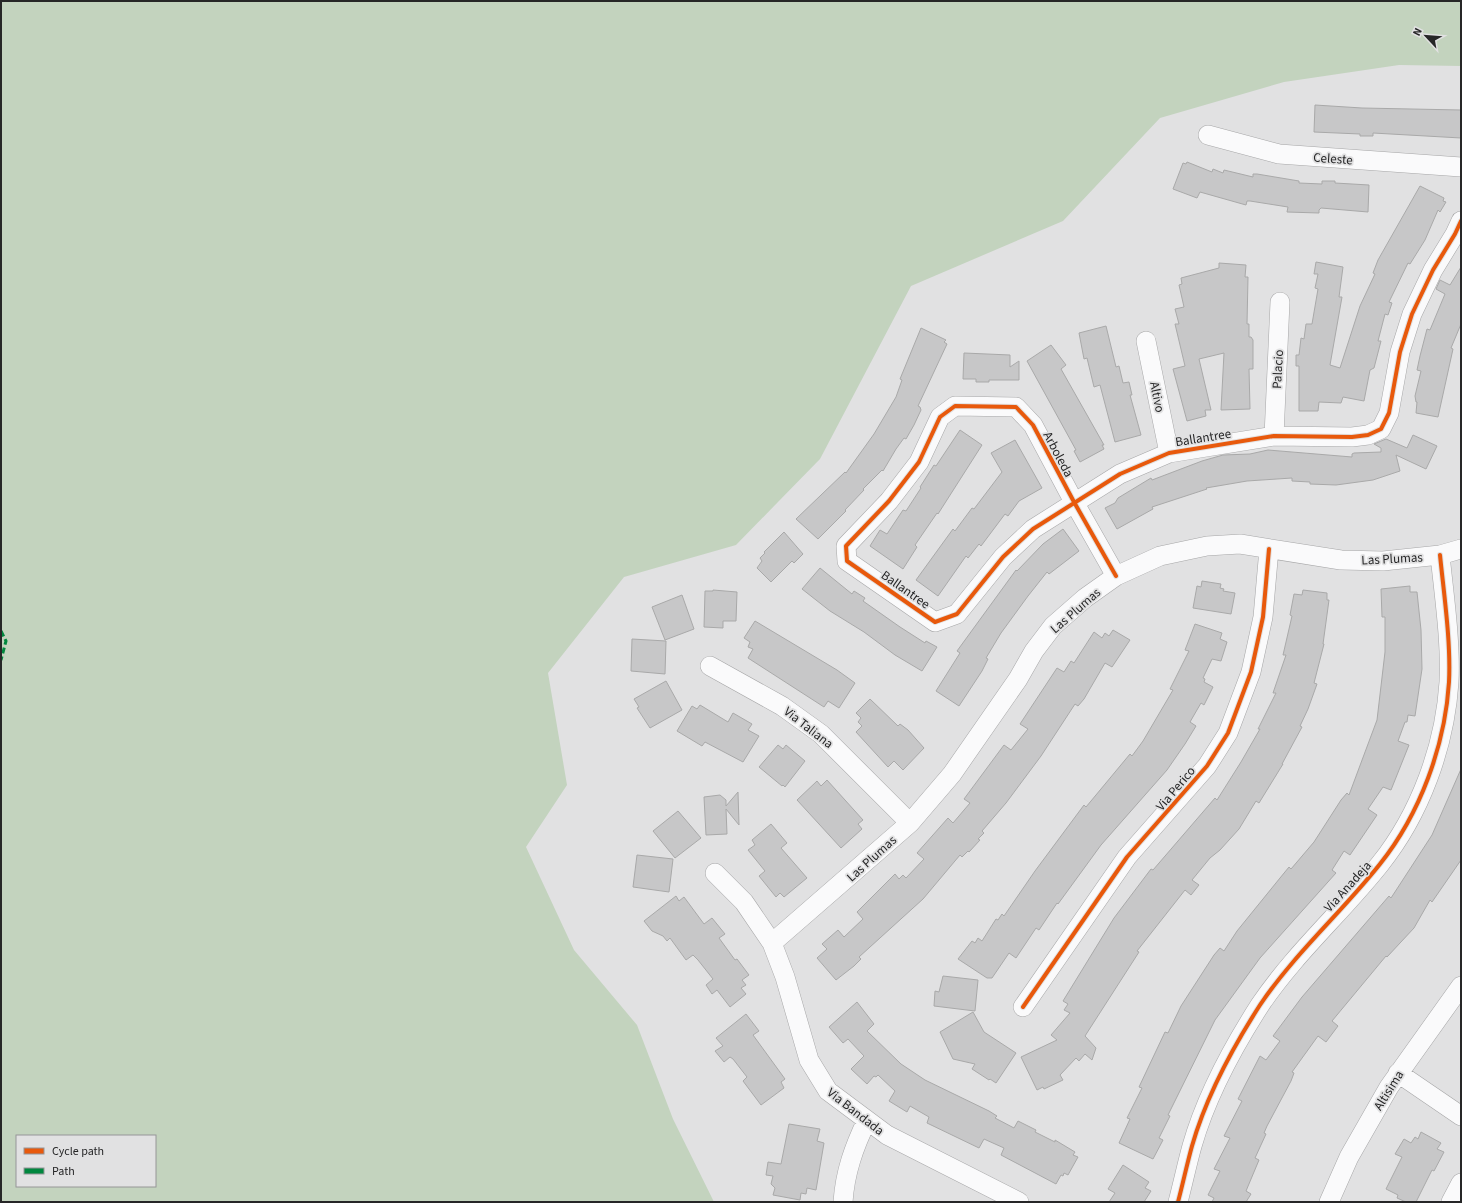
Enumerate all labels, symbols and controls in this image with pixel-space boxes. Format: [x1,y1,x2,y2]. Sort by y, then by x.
north arrow [1406,16,1446,56]
text: N [1409,25,1426,38]
street label: Celeste [1313,149,1353,169]
street label: Palacio [1268,349,1288,389]
street label: Altivo [1145,380,1169,414]
street label: Ballantree [1174,425,1232,451]
street label: Arboleda [1039,428,1078,480]
street label: Las Plumas [1361,548,1424,570]
street label: Ballantree [877,566,934,613]
street label: Las Plumas [1047,583,1105,638]
street label: Via Taliana [780,703,837,753]
street label: Via Perico [1152,763,1200,815]
street label: Las Plumas [843,831,901,886]
street label: Via Anadeja [1320,857,1376,916]
street label: Altisima [1370,1067,1408,1114]
street label: Via Bandada [823,1084,888,1140]
legend [16,1135,156,1187]
text: Cycle path [52,1143,104,1160]
text: Path [52,1163,75,1180]

